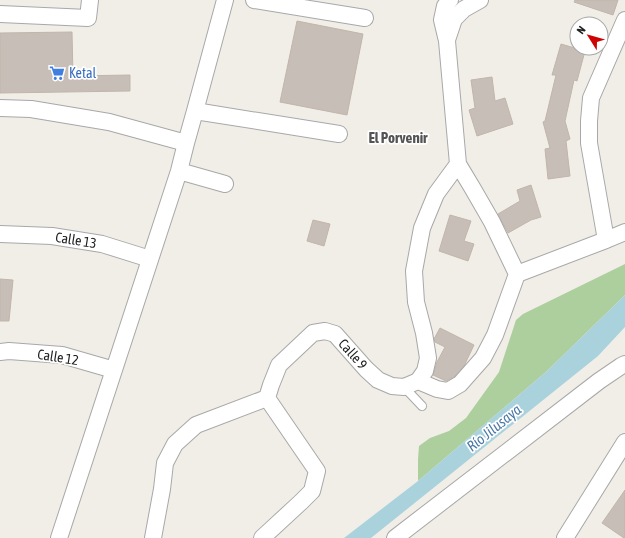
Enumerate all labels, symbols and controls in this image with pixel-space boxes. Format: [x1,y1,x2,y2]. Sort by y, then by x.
north arrow [569,16,609,56]
text: N [574,24,588,36]
supermarket icon: Ketal [48,64,66,82]
place label: Ketal [69,65,96,81]
district label: El Porvenir [368,129,428,146]
street label: Calle 13 [54,229,98,251]
street label: Calle 9 [335,336,371,372]
street label: Calle 12 [36,346,80,368]
water label: Río Jilusaya [463,401,524,455]

